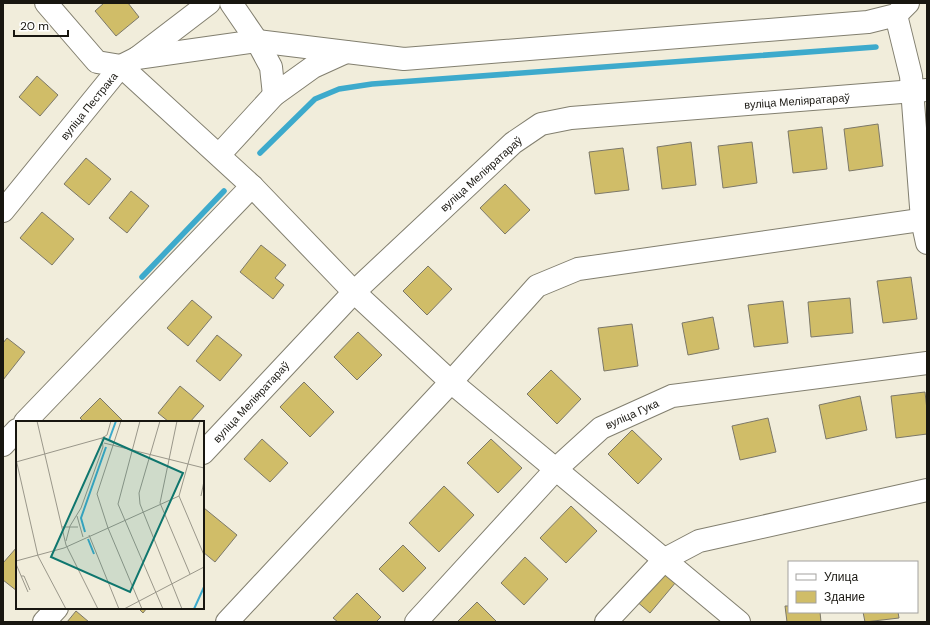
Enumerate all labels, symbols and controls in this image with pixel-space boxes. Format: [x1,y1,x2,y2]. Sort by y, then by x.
scale bar [14,12,68,38]
text: 20 m [20,18,49,34]
street label: вуліца Пестрака [57,69,121,143]
street label: вуліца Меліяратараў [744,90,851,112]
street label: вуліца Меліяратараў [437,133,525,215]
street label: вуліца Меліяратараў [210,358,292,445]
street label: вуліца Гука [603,396,662,432]
inset map [16,421,204,609]
legend [788,561,918,613]
text: Улица [824,569,858,585]
text: Здание [824,589,865,605]

